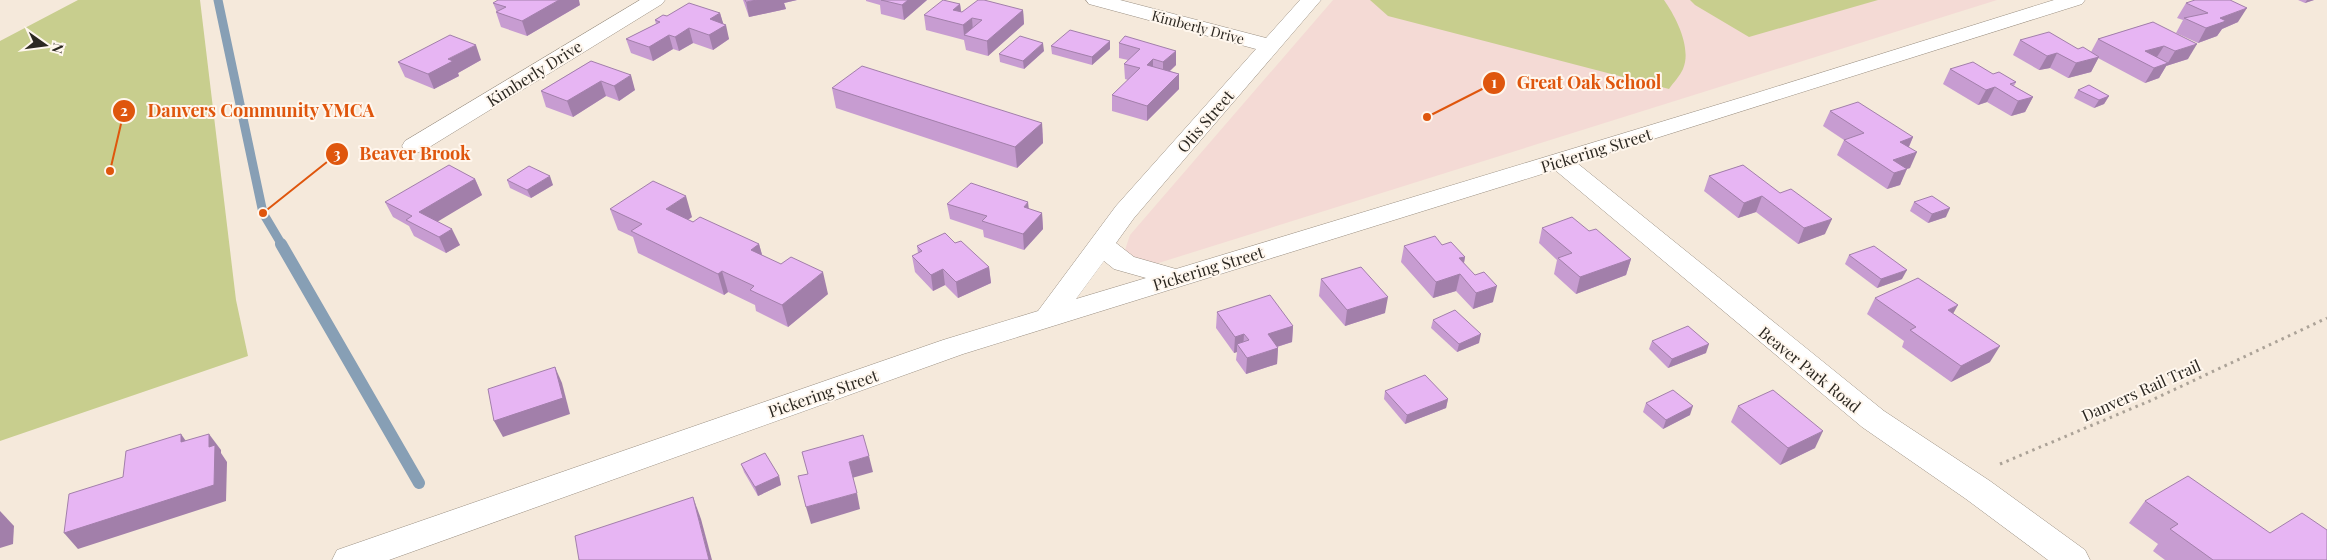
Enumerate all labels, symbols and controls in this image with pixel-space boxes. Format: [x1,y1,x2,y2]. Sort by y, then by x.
street label: Kimberly Drive [1150,6,1246,48]
north arrow [20,20,70,70]
street label: Kimberly Drive [482,35,586,111]
text: N [48,41,69,55]
callout: Great Oak School [1482,67,1672,100]
text: Great Oak School [1517,70,1662,94]
text: 1 [1491,72,1497,92]
street label: Otis Street [1172,85,1238,157]
callout: Danvers Community YMCA [112,94,385,127]
text: Danvers Community YMCA [148,98,375,122]
text: 2 [120,100,128,120]
street label: Pickering Street [1538,123,1654,177]
callout: Beaver Brook [324,137,481,170]
text: Beaver Brook [359,141,471,165]
text: 3 [333,143,341,163]
street label: Pickering Street [1150,241,1266,295]
street label: Beaver Park Road [1755,321,1865,417]
street label: Danvers Rail Trail [2078,354,2204,426]
street label: Pickering Street [765,364,881,422]

